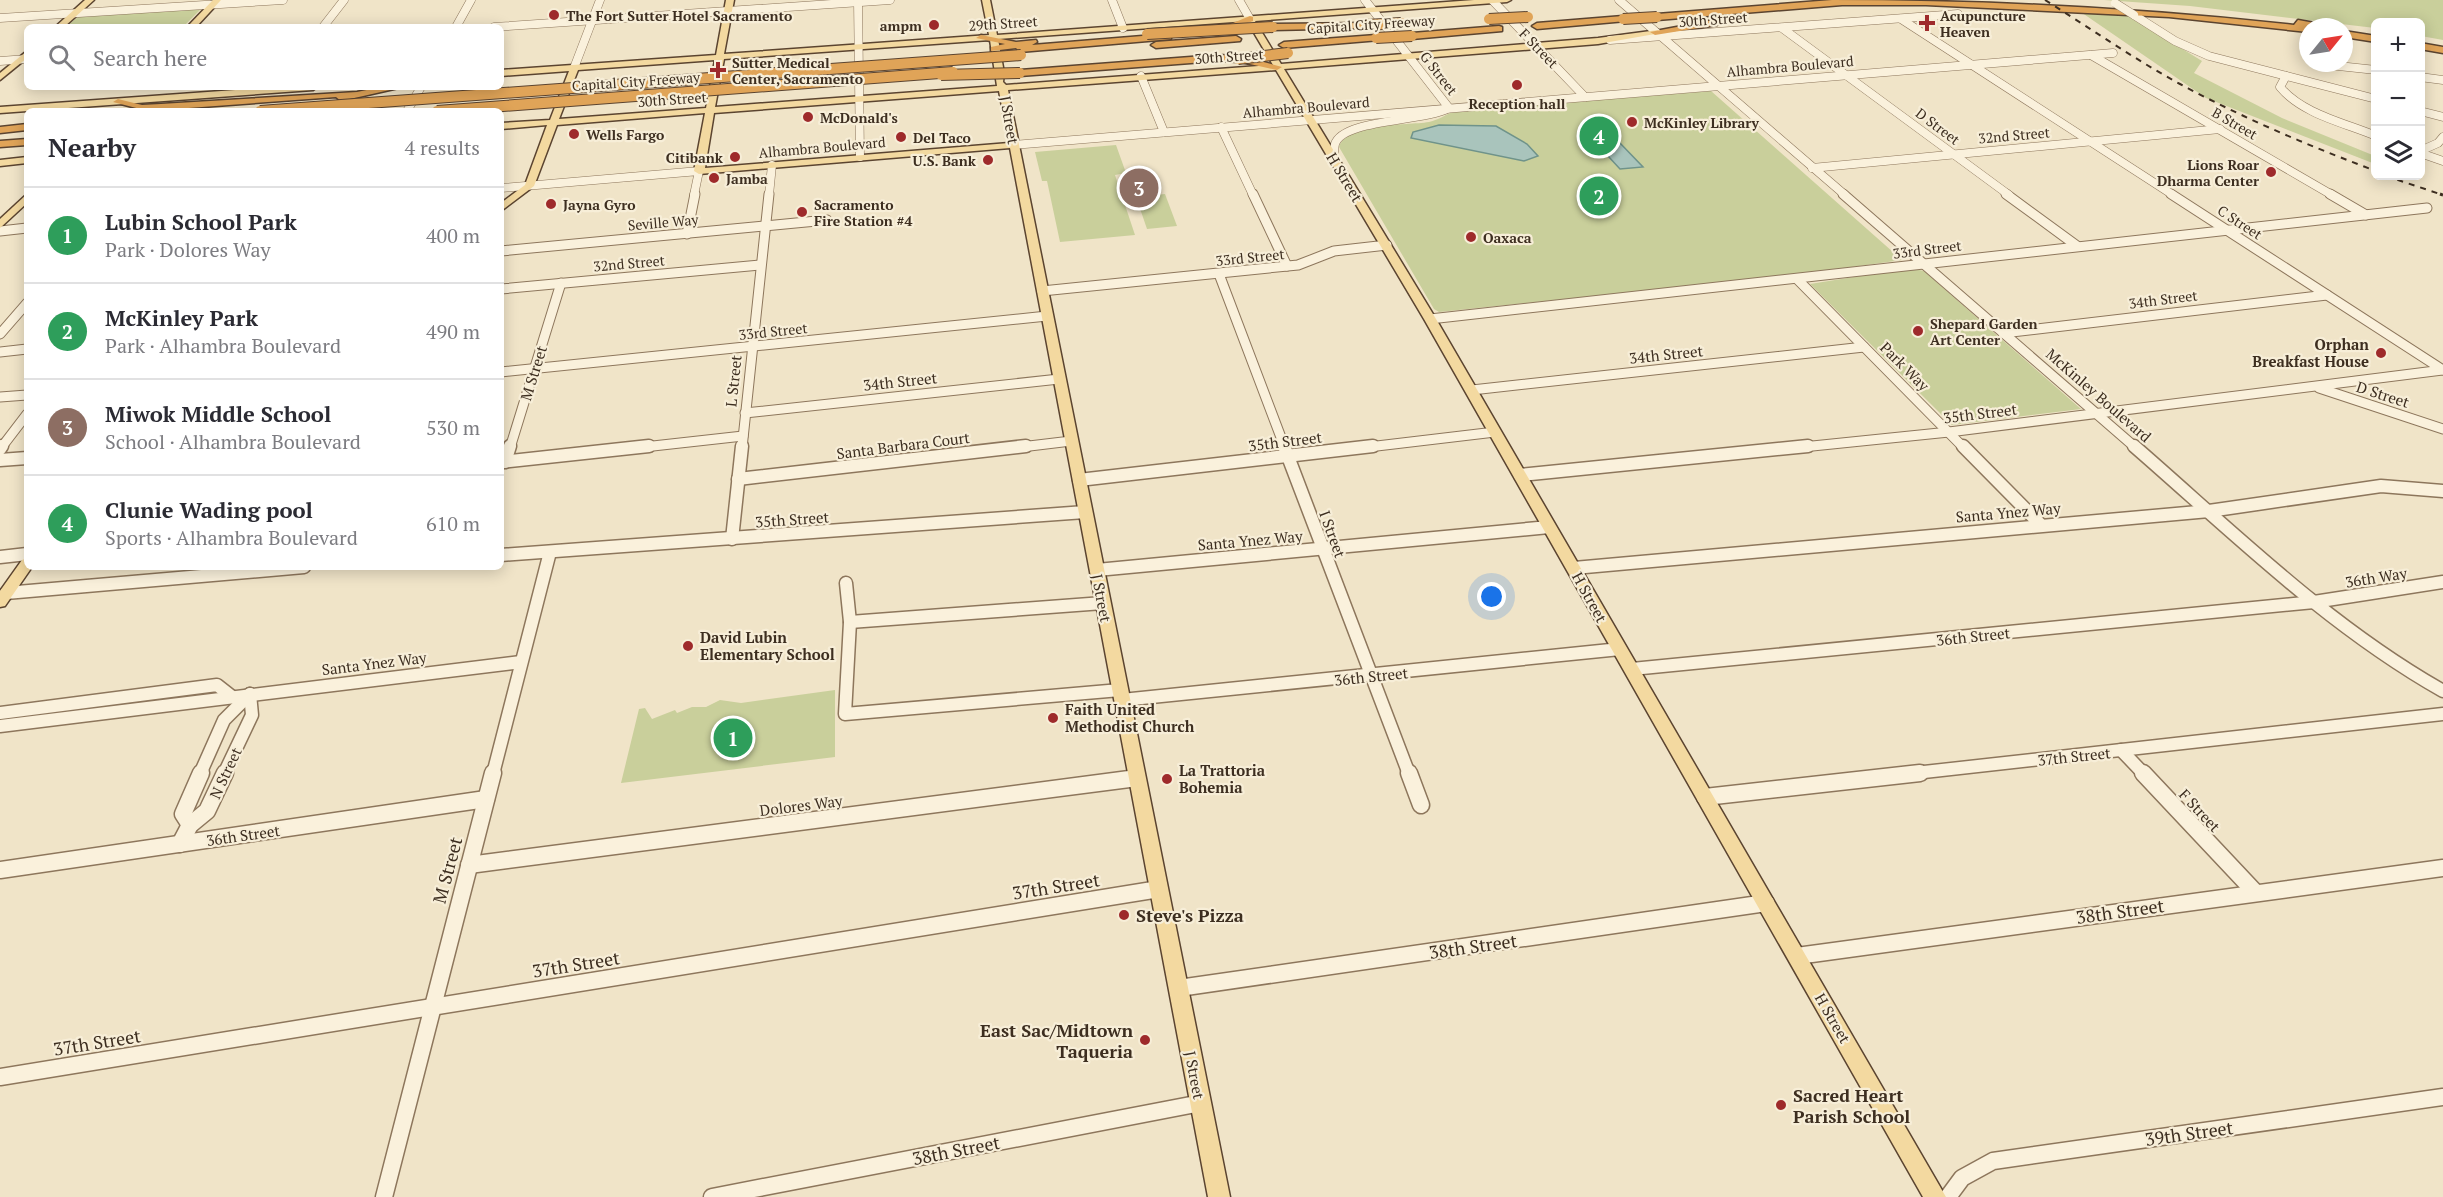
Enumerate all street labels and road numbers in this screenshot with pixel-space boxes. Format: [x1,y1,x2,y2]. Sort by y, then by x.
street label: 30th Street [1678,7,1749,31]
street label: Capital City Freeway [1306,10,1437,38]
street label: 29th Street [968,11,1039,35]
street label: F Street [1515,24,1563,73]
street label: 30th Street [1194,44,1265,68]
street label: G Street [1416,47,1462,99]
street label: Alhambra Boulevard [1726,51,1854,81]
street label: Capital City Freeway [571,67,702,95]
street label: 30th Street [637,87,708,111]
street label: Alhambra Boulevard [1242,92,1370,122]
street label: J Street [996,94,1024,146]
street label: B Street [2209,102,2262,144]
street label: D Street [1912,103,1965,149]
street label: 32nd Street [1977,122,2051,148]
street label: Alhambra Boulevard [758,132,886,162]
street label: H Street [1322,148,1368,206]
street label: C Street [2214,200,2267,244]
street label: Seville Way [627,209,700,235]
street label: 33rd Street [1892,235,1963,263]
street label: 33rd Street [1215,244,1286,270]
street label: 32nd Street [592,250,666,276]
street label: 34th Street [2128,285,2199,313]
street label: 33rd Street [738,318,809,344]
street label: Park Way [1876,337,1934,395]
street label: 34th Street [1628,340,1704,368]
street label: M Street [515,343,551,403]
street label: McKinley Boulevard [2042,344,2156,446]
street label: L Street [720,354,746,408]
street label: 34th Street [862,367,938,395]
street label: D Street [2354,376,2412,412]
street label: 35th Street [1942,399,2018,427]
street label: Santa Barbara Court [835,427,971,463]
street label: 35th Street [1247,427,1323,455]
street label: Santa Ynez Way [1955,497,2062,527]
street label: 35th Street [754,506,830,532]
street label: I Street [1315,508,1351,561]
street label: Santa Ynez Way [1197,525,1304,555]
street label: 36th Way [2344,562,2409,592]
street label: H Street [1568,568,1612,626]
street label: J Street [1088,572,1117,624]
street label: 36th Street [1935,622,2011,650]
street label: Santa Ynez Way [321,647,428,679]
street label: 36th Street [1333,662,1409,690]
street label: 37th Street [2036,742,2112,770]
street label: N Street [204,744,246,802]
street label: F Street [2175,784,2225,836]
street label: Dolores Way [758,790,844,820]
street label: 36th Street [205,820,281,850]
street label: M Street [427,834,467,906]
street label: 37th Street [1011,867,1102,905]
street label: 38th Street [2074,893,2166,929]
street label: 38th Street [1427,928,1519,964]
street label: 37th Street [531,945,622,983]
street label: H Street [1811,989,1856,1047]
street label: 37th Street [52,1023,143,1061]
street label: J Street [1181,1049,1210,1101]
street label: 39th Street [2143,1115,2235,1151]
street label: 38th Street [910,1130,1002,1170]

